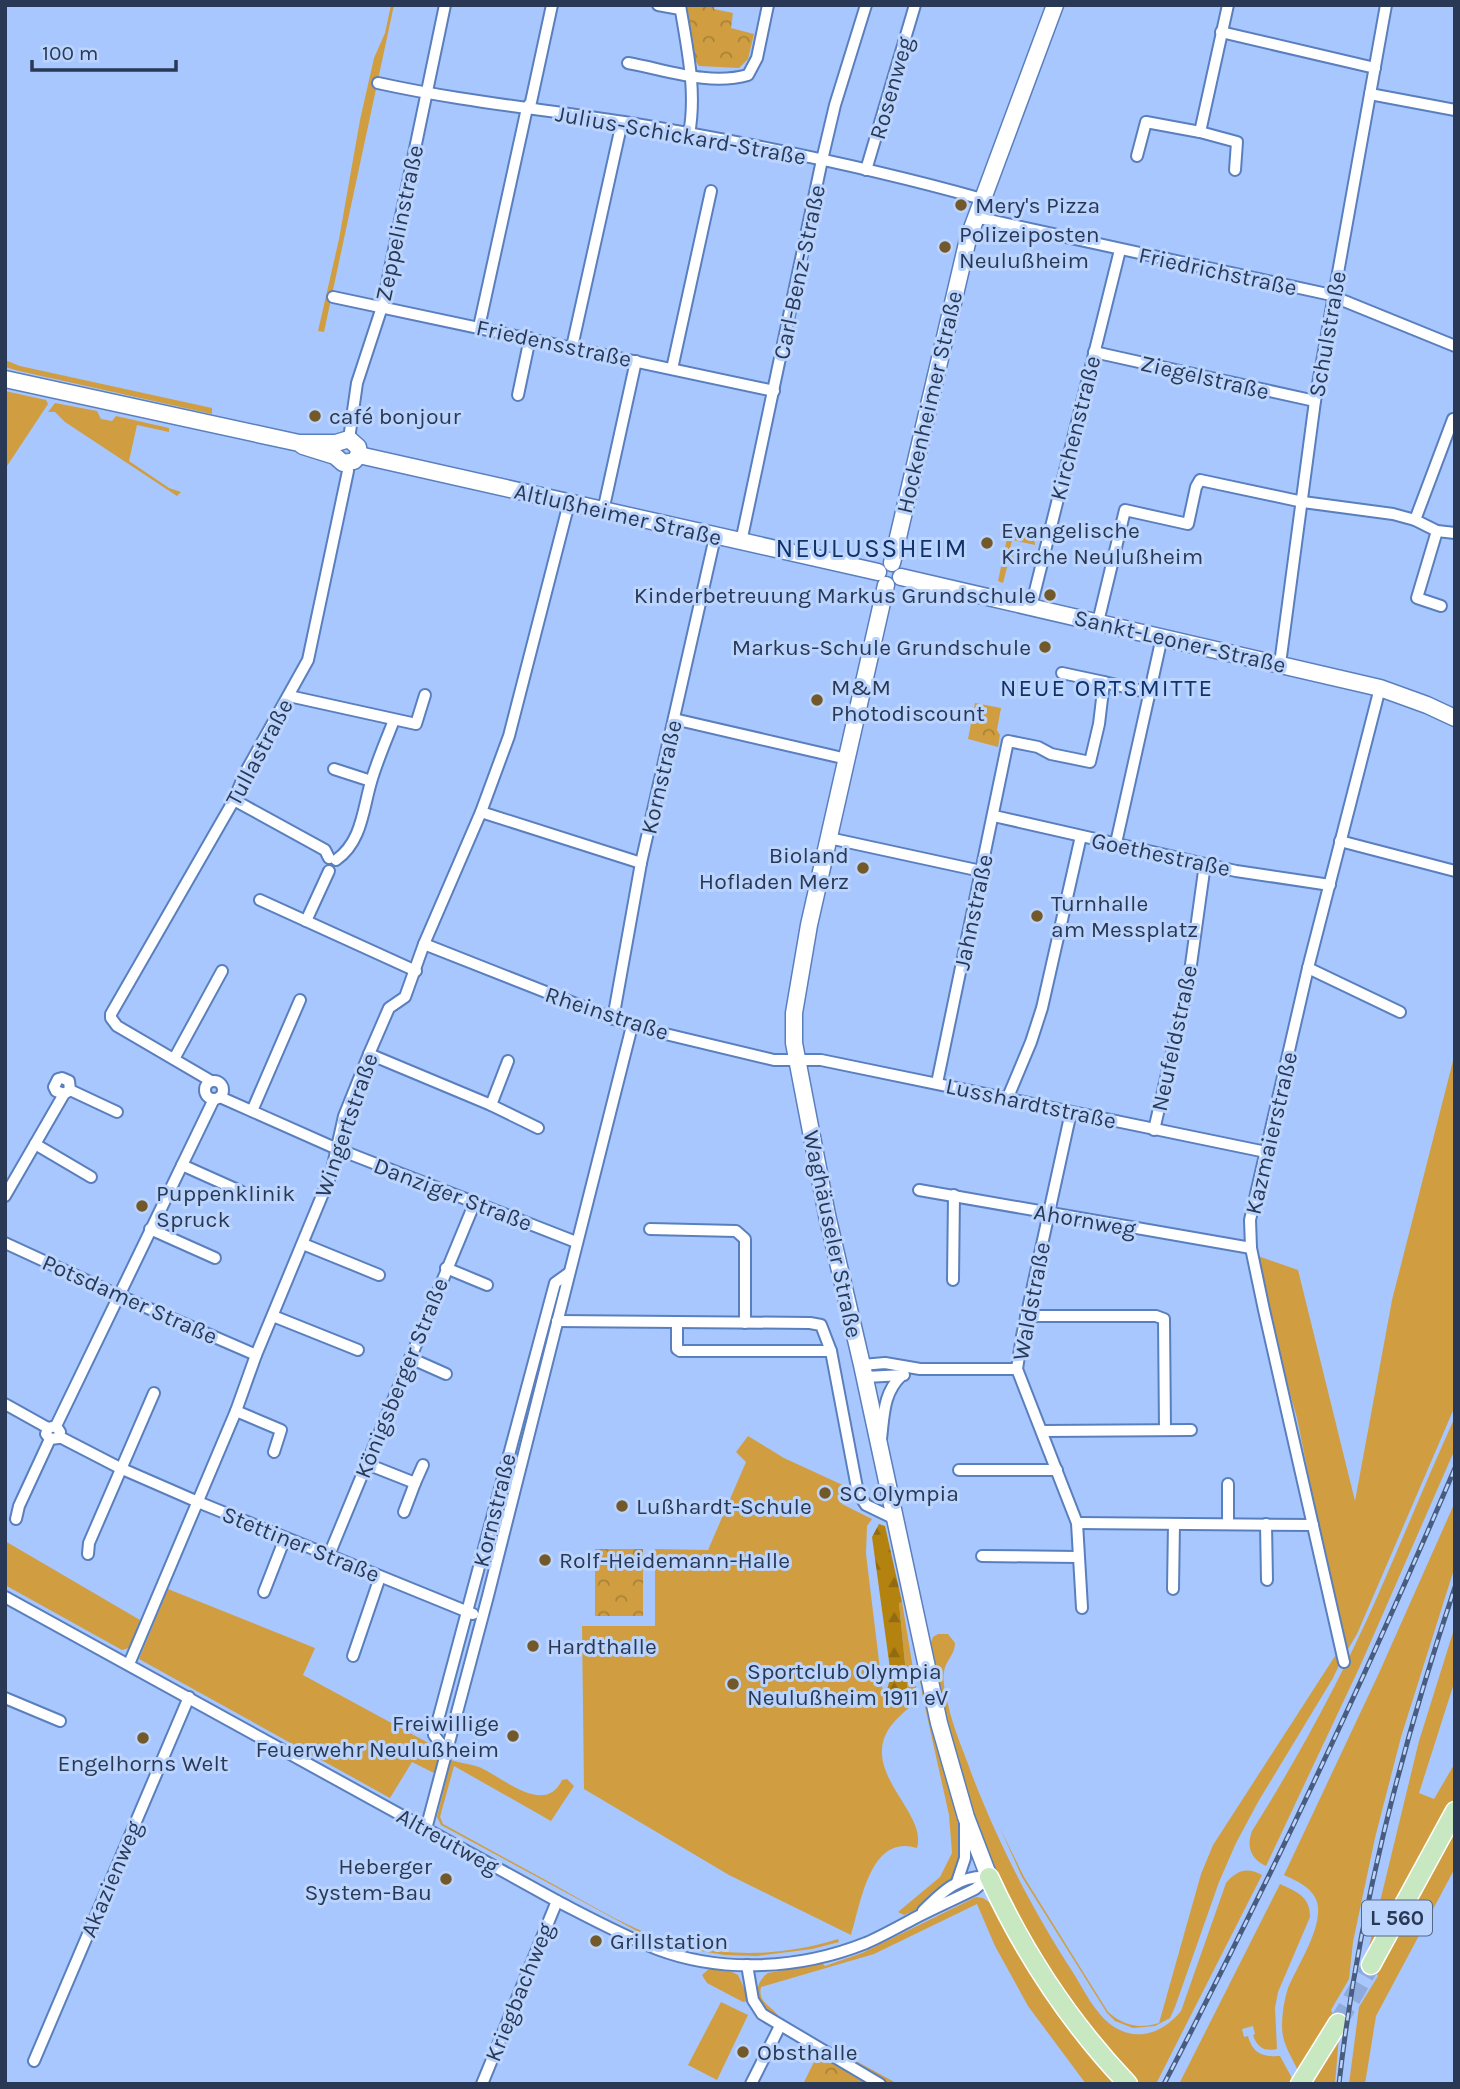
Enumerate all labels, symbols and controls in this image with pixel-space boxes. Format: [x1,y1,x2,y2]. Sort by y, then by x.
scale bar [32,28,175,72]
street label: Rosenweg [864,34,919,143]
text: 100 m [42,41,99,65]
street label: Julius-Schickard-Straße [554,100,808,171]
street label: Zeppelinstraße [370,143,429,304]
street label: Carl-Benz-Straße [768,182,831,362]
place label: Mery's Pizza [975,192,1100,219]
marker: Mery's Pizza [953,197,969,213]
place label: Polizeiposten Neulußheim [959,221,1100,274]
marker: Polizeiposten Neulußheim [937,239,953,255]
street label: Friedrichstraße [1136,242,1300,301]
street label: Schulstraße [1303,269,1352,399]
street label: Hockenheimer Straße [891,288,968,516]
street label: Friedensstraße [474,314,634,373]
street label: Ziegelstraße [1138,350,1272,405]
street label: Kirchenstraße [1044,353,1107,503]
place label: café bonjour [329,403,461,430]
marker: café bonjour [307,408,323,424]
street label: Altlußheimer Straße [512,478,724,551]
place label: Evangelische Kirche Neulußheim [1001,517,1203,570]
district label: NEULUSSHEIM [775,533,969,564]
marker: Evangelische Kirche Neulußheim [979,535,995,551]
place label: Kinderbetreuung Markus Grundschule [634,582,1036,609]
marker: Kinderbetreuung Markus Grundschule [1042,587,1058,603]
street label: Sankt-Leoner-Straße [1071,604,1288,679]
place label: Markus-Schule Grundschule [732,634,1031,661]
marker: Markus-Schule Grundschule [1037,639,1053,655]
place label: M&M Photodiscount [831,674,985,727]
district label: NEUE ORTSMITTE [1000,674,1214,702]
marker: M&M Photodiscount [809,692,825,708]
street label: Tullastraße [220,694,299,810]
street label: Kornstraße [635,717,688,837]
street label: Goethestraße [1089,827,1233,882]
place label: Bioland Hofladen Merz [699,842,849,895]
street label: Jahnstraße [948,852,999,972]
marker: Bioland Hofladen Merz [855,860,871,876]
place label: Turnhalle am Messplatz [1051,890,1198,943]
marker: Turnhalle am Messplatz [1029,908,1045,924]
street label: Neufeldstraße [1146,962,1203,1114]
street label: Rheinstraße [542,981,672,1046]
street label: Kazmaierstraße [1240,1049,1303,1217]
street label: Wingertstraße [309,1050,384,1201]
street label: Lusshardtstraße [943,1072,1119,1135]
street label: Waghäuseler Straße [797,1128,868,1340]
street label: Danziger Straße [370,1152,536,1237]
place label: Puppenklinik Spruck [156,1180,295,1233]
marker: Puppenklinik Spruck [134,1198,150,1214]
street label: Ahornweg [1032,1198,1138,1243]
street label: Waldstraße [1007,1240,1056,1363]
street label: Potsdamer Straße [38,1249,222,1350]
street label: Königsberger Straße [349,1274,454,1482]
street label: Kornstraße [467,1450,522,1570]
place label: SC Olympia [839,1480,959,1507]
marker: SC Olympia [817,1485,833,1501]
place label: Lußhardt-Schule [636,1493,812,1520]
marker: Lußhardt-Schule [614,1498,630,1514]
street label: Stettiner Straße [218,1501,383,1588]
place label: Rolf-Heidemann-Halle [559,1547,790,1574]
marker: Rolf-Heidemann-Halle [537,1552,553,1568]
place label: Hardthalle [547,1633,657,1660]
marker: Hardthalle [525,1638,541,1654]
place label: Sportclub Olympia Neulußheim 1911 eV [747,1658,948,1711]
marker: Sportclub Olympia Neulußheim 1911 eV [725,1676,741,1692]
place label: Freiwillige Feuerwehr Neulußheim [256,1710,499,1763]
marker: Freiwillige Feuerwehr Neulußheim [505,1728,521,1744]
marker: Engelhorns Welt [135,1730,151,1746]
place label: Engelhorns Welt [58,1750,229,1777]
street label: Altreutweg [392,1802,503,1881]
street label: Akazienweg [75,1817,148,1941]
place label: Heberger System-Bau [304,1853,433,1906]
marker: Heberger System-Bau [438,1871,454,1887]
road number: L 560 [1362,1900,1432,1936]
street label: Kriegbachweg [479,1919,560,2066]
place label: Grillstation [610,1928,728,1955]
marker: Grillstation [588,1933,604,1949]
place label: Obsthalle [757,2039,857,2066]
marker: Obsthalle [735,2044,751,2060]

